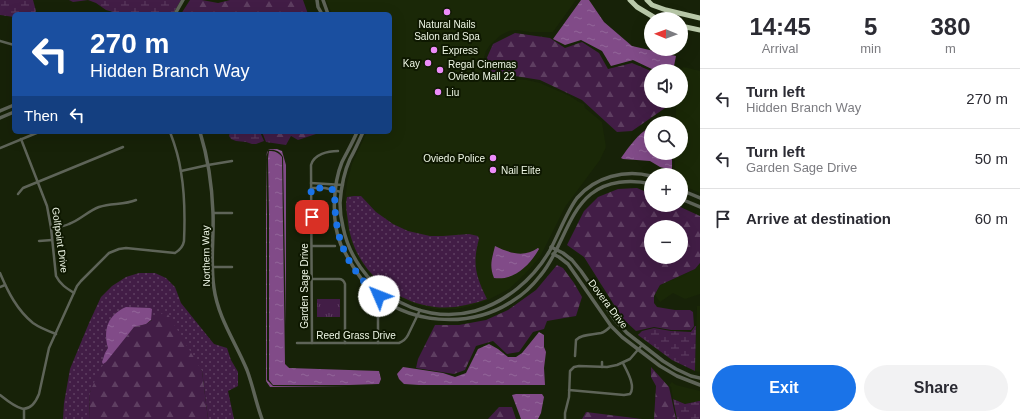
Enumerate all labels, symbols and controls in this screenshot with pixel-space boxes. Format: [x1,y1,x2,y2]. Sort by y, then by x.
marker: Natural Nails Salon and Spa [442,7,452,17]
north arrow [644,12,688,56]
map controls [644,12,688,264]
text: 14:45 [749,13,811,40]
text: 5 [864,13,877,40]
text: 380 [931,13,971,40]
place label: Natural Nails Salon and Spa [414,19,480,42]
icon: left [24,28,76,80]
text: 270 m [90,28,169,59]
text: Arrival [762,41,799,56]
text: min [860,41,881,56]
text: m [945,41,956,56]
marker: Express [429,45,439,55]
place label: Express [442,45,478,56]
place label: Kay [403,58,420,69]
marker: Kay [423,58,433,68]
place label: Regal Cinemas Oviedo Mall 22 [448,59,516,82]
text: Hidden Branch Way [90,61,249,81]
button: sound [644,64,688,108]
marker: Regal Cinemas Oviedo Mall 22 [435,65,445,75]
text: Turn left [746,83,805,100]
marker: Liu [433,87,443,97]
place label: Liu [446,87,459,98]
icon: left [712,88,734,110]
text: 270 m [966,90,1008,107]
text: Hidden Branch Way [746,100,861,115]
icon: left [66,104,88,126]
text: Then [24,107,58,124]
button: search [644,116,688,160]
text: Turn left [746,143,805,160]
icon: left [712,148,734,170]
text: 50 m [975,150,1008,167]
place label: Oviedo Police [423,153,485,164]
marker: Oviedo Police [488,153,498,163]
text: Garden Sage Drive [746,160,857,175]
marker: Nail Elite [488,165,498,175]
place label: Nail Elite [501,165,541,176]
button: + [644,168,688,212]
pin [295,200,329,234]
street label: Golfpoint Drive [50,206,70,274]
icon: arrive [301,206,323,228]
icon: arrive [712,208,734,230]
text: Arrive at destination [746,210,891,227]
text: 60 m [975,210,1008,227]
button: − [644,220,688,264]
street label: Northern Way [200,225,212,287]
street label: Garden Sage Drive [299,243,310,329]
position arrow [358,275,400,317]
street label: Dovera Drive [586,277,630,331]
street label: Reed Grass Drive [316,330,396,341]
button: Exit [712,365,856,411]
button: Share [864,365,1008,411]

